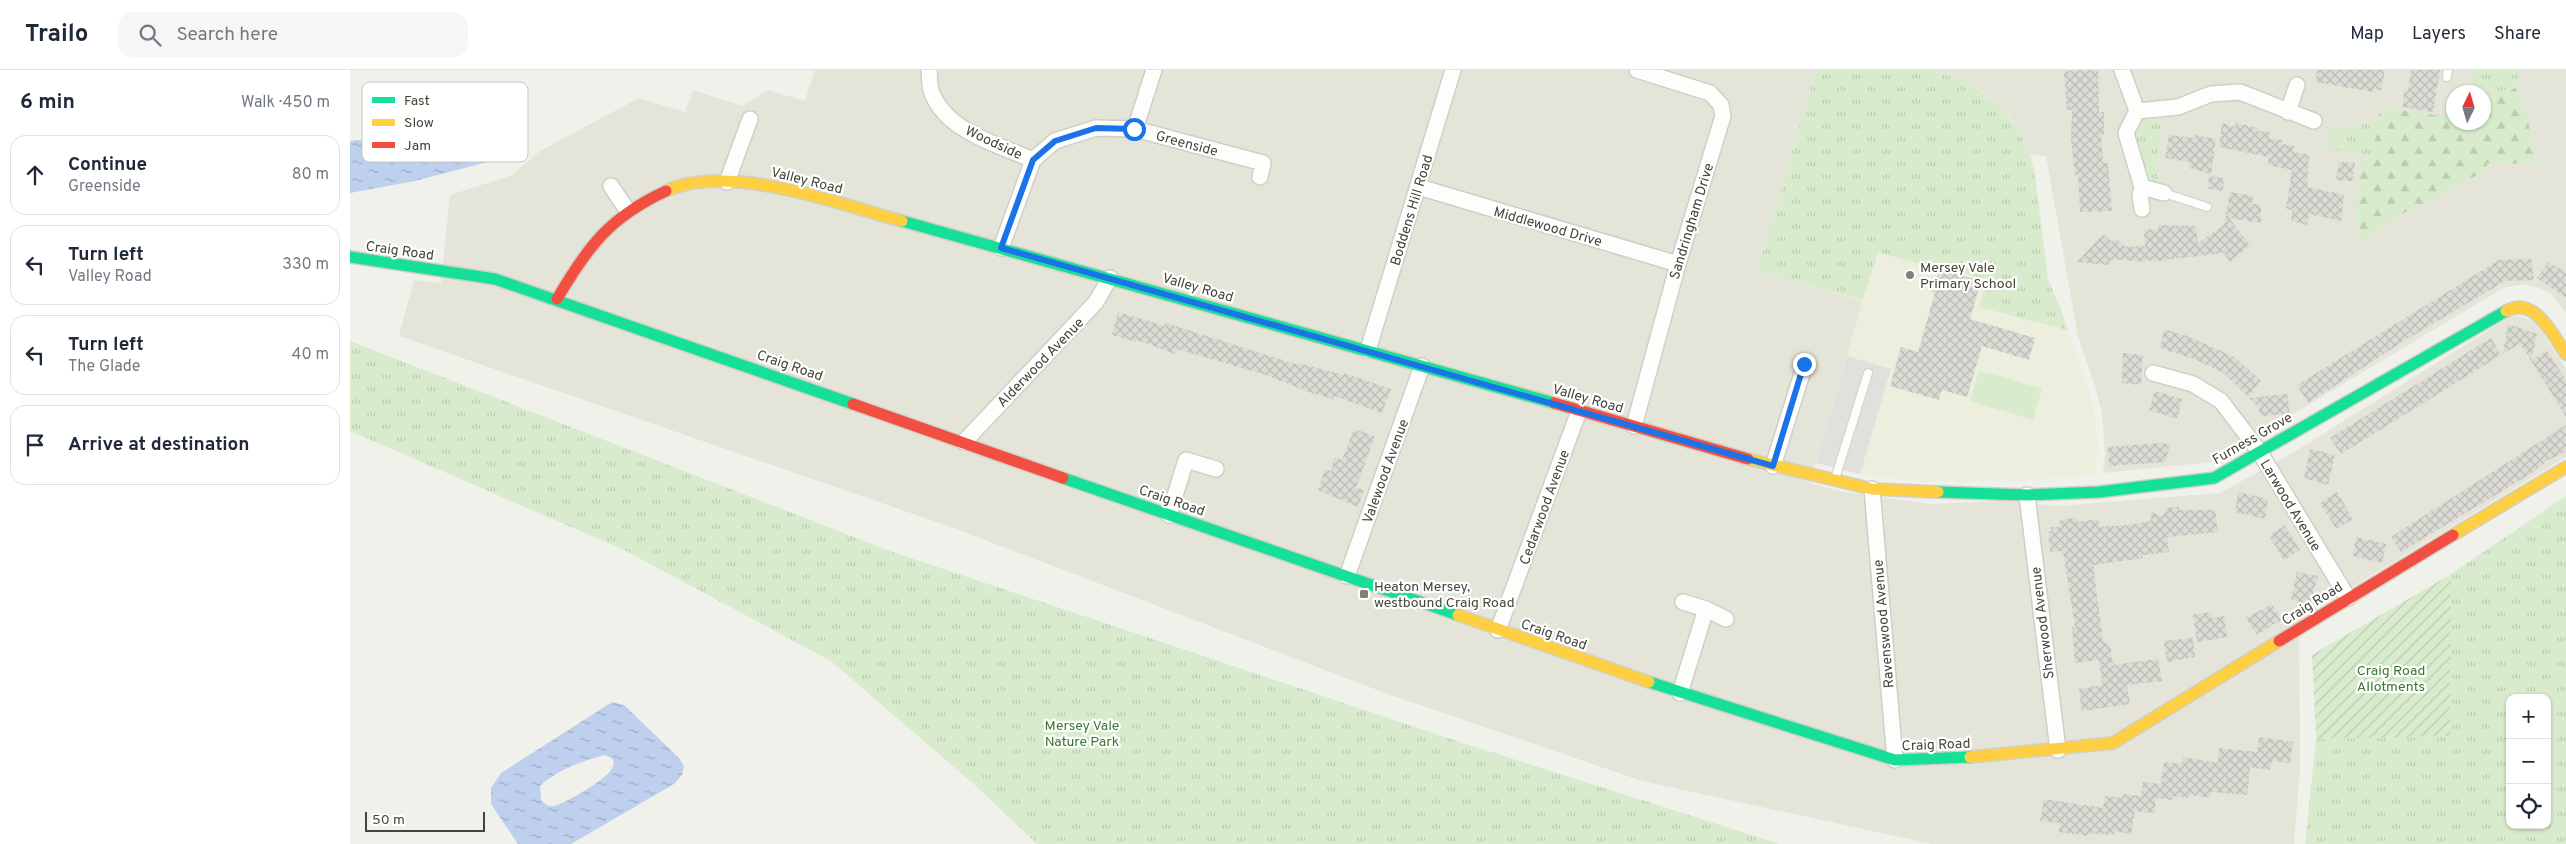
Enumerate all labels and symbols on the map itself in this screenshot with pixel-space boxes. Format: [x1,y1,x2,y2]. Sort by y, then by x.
legend [362,82,528,162]
north arrow [2446,85,2491,130]
text: Fast [404,93,430,110]
text: Slow [404,115,434,132]
route start [1123,118,1146,141]
street label: Woodside [962,123,1025,164]
street label: Greenside [1154,128,1220,161]
text: Jam [404,138,431,155]
street label: Boddens Hill Road [1388,153,1437,268]
street label: Sandringham Drive [1667,161,1718,282]
street label: Valley Road [769,164,844,199]
street label: Middlewood Drive [1491,204,1604,251]
street label: Craig Road [365,238,435,265]
place label: Mersey Vale Primary School [1920,260,2016,293]
marker: Mersey Vale Primary School [1904,269,1916,281]
street label: Valley Road [1160,270,1235,307]
street label: Alderwood Avenue [994,315,1088,411]
street label: Craig Road [754,347,825,386]
route end [1793,353,1816,376]
street label: Valley Road [1550,381,1625,418]
street label: Furness Grove [2210,410,2296,469]
street label: Valewood Avenue [1360,417,1413,526]
street label: Cedarwood Avenue [1517,448,1574,567]
street label: Larwood Avenue [2256,457,2324,555]
street label: Craig Road [1136,482,1207,521]
street label: Ravenswood Avenue [1870,559,1899,689]
street label: Sherwood Avenue [2028,566,2059,680]
place label: Heaton Mersey, westbound Craig Road [1374,579,1515,612]
street label: Craig Road [2279,579,2346,630]
marker: Heaton Mersey, westbound Craig Road [1358,588,1370,600]
street label: Craig Road [1518,616,1589,655]
park label: Craig Road Allotments [2357,663,2425,696]
park label: Mersey Vale Nature Park [1045,718,1119,751]
street label: Craig Road [1901,736,1971,755]
scale bar [365,809,485,832]

